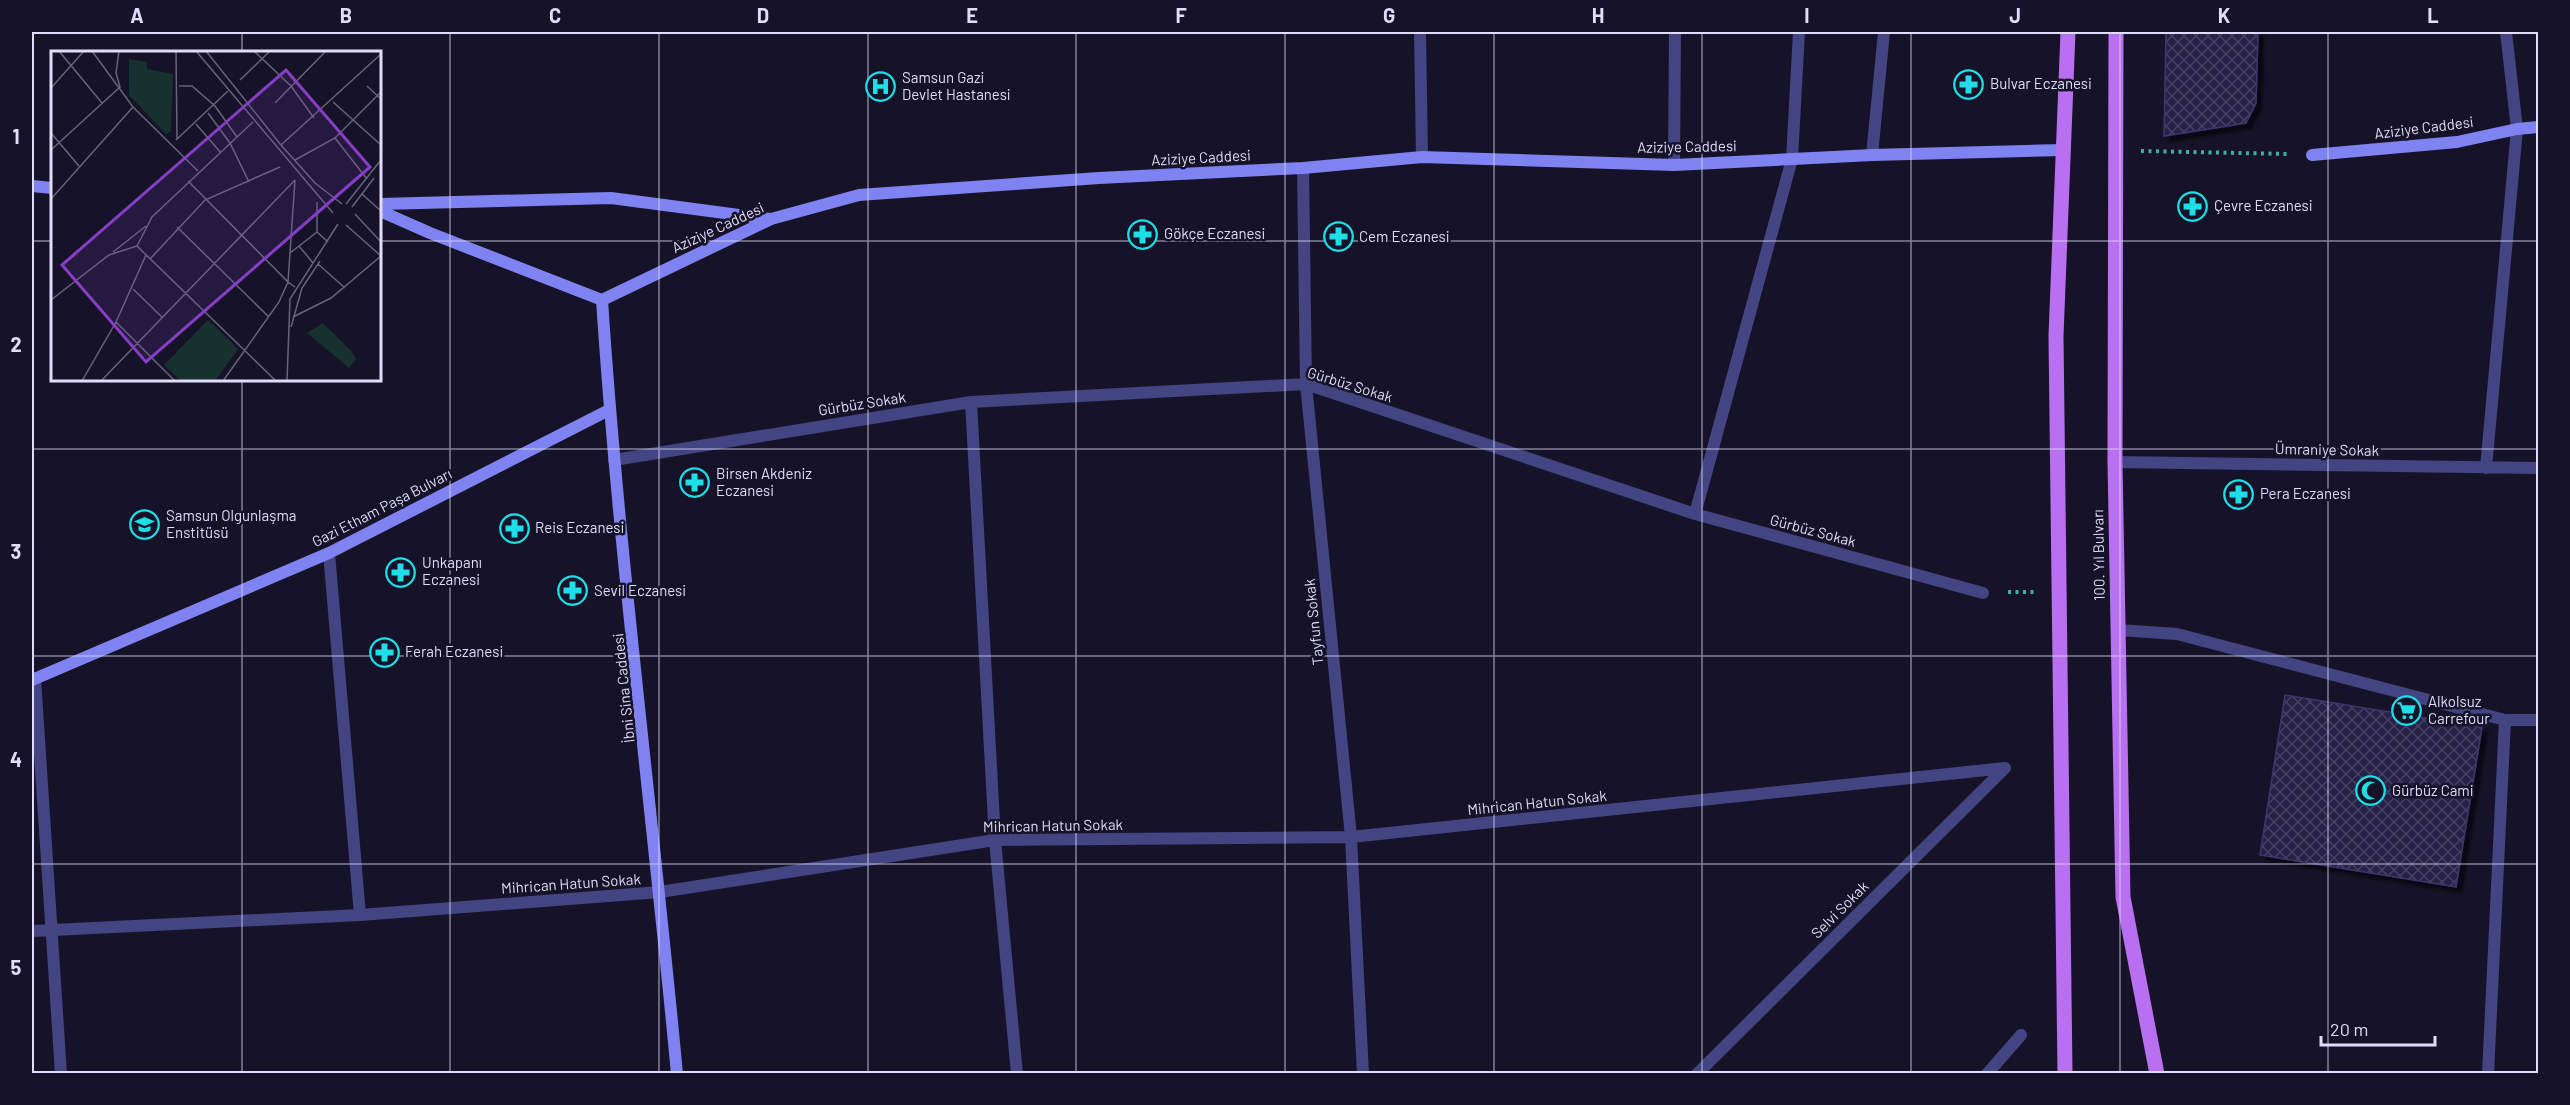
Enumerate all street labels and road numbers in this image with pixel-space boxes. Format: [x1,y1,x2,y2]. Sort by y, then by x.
street label: Aziziye Caddesi [2373,112,2474,142]
street label: Aziziye Caddesi [1637,136,1737,156]
street label: Aziziye Caddesi [1151,145,1251,169]
street label: Aziziye Caddesi [669,198,767,256]
street label: Gürbüz Sokak [1305,363,1396,406]
street label: Gürbüz Sokak [817,387,907,419]
street label: Ümraniye Sokak [2275,439,2380,459]
street label: Gazi Etham Paşa Bulvarı [309,464,454,550]
street label: 100. Yıl Bulvarı [2088,509,2108,601]
street label: Gürbüz Sokak [1768,510,1859,550]
street label: Tayfun Sokak [1299,578,1326,666]
street label: İbni Sina Caddesi [608,632,638,744]
street label: Mihrican Hatun Sokak [1466,786,1608,818]
street label: Mihrican Hatun Sokak [983,815,1124,835]
street label: Mihrican Hatun Sokak [500,869,642,897]
street label: Selvi Sokak [1807,877,1872,942]

